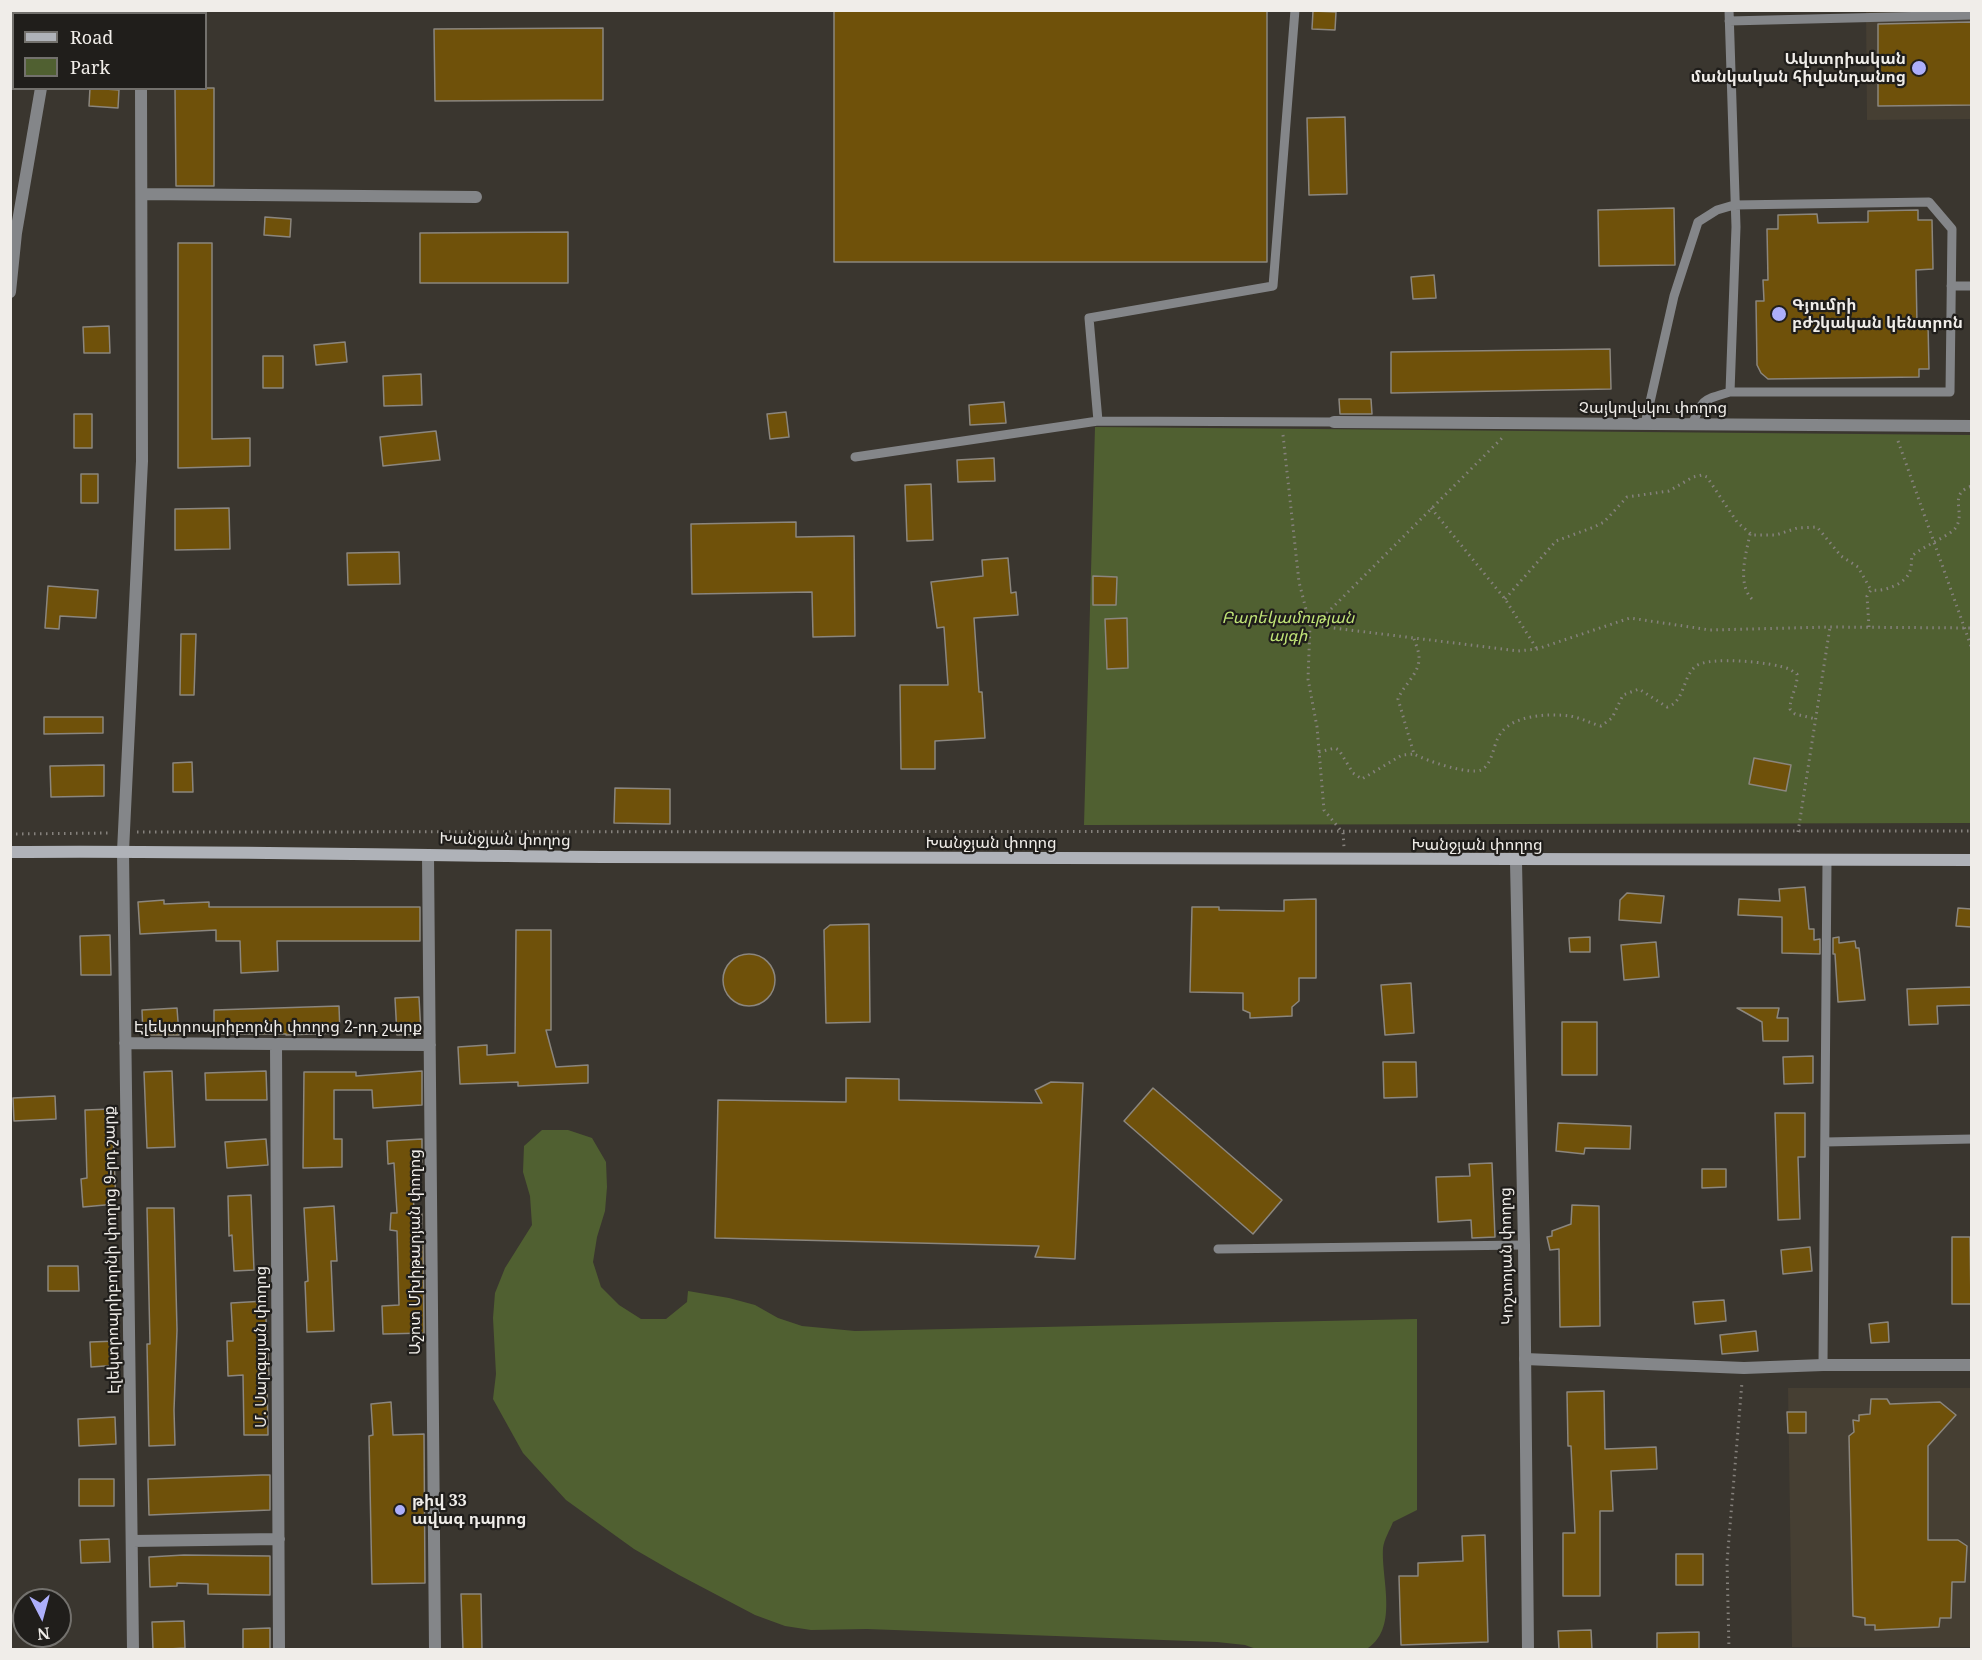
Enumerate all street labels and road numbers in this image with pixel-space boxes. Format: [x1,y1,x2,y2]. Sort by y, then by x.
street label: Չայկովսկու փողոց [1579,398,1727,418]
street label: Խանջյան փողոց [439,829,571,851]
street label: Խանջյան փողոց [925,833,1057,853]
street label: Խանջյան փողոց [1411,835,1543,855]
street label: Էլեկտրոպրիբորնի փողոց 2-րդ շարք [134,1017,422,1037]
street label: Էլեկտրոպրիբորնի փողոց 9-րդ շարք [100,1106,124,1394]
street label: Աշոտ Մխիթարյան փողոց [405,1149,425,1355]
street label: Կոշտոյան փողոց [1496,1187,1518,1325]
street label: Մ. Սարգսյան փողոց [251,1266,271,1428]

